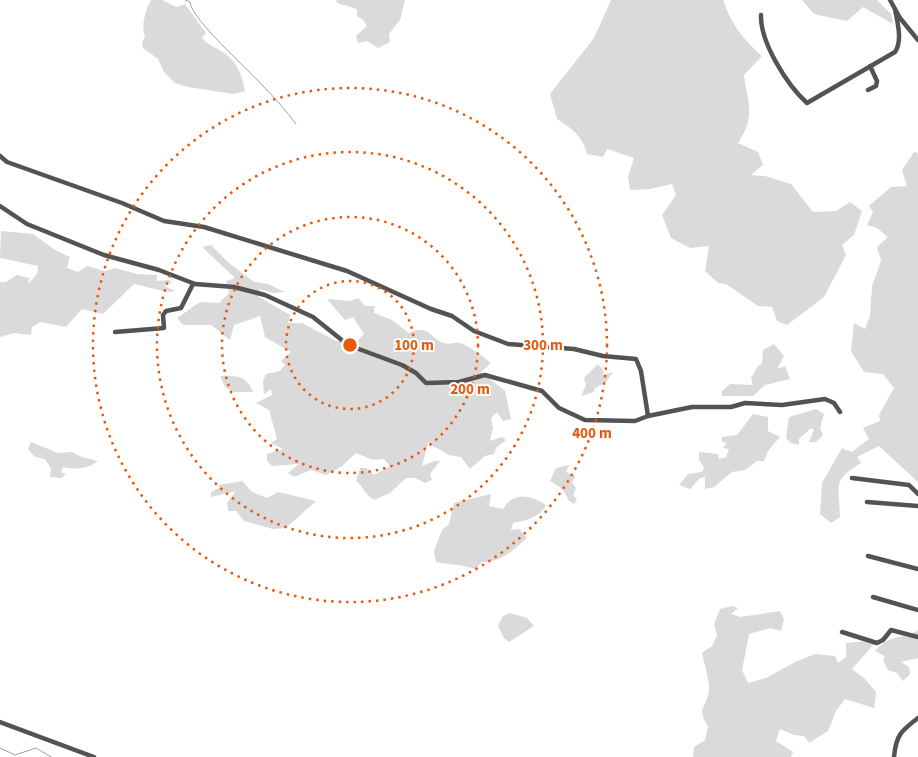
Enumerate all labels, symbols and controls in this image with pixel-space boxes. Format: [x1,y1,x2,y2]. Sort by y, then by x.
text: 100 m [394,335,434,356]
text: 300 m [523,335,563,356]
centre of rings [341,336,359,354]
text: 200 m [450,379,490,400]
text: 400 m [572,423,612,444]

